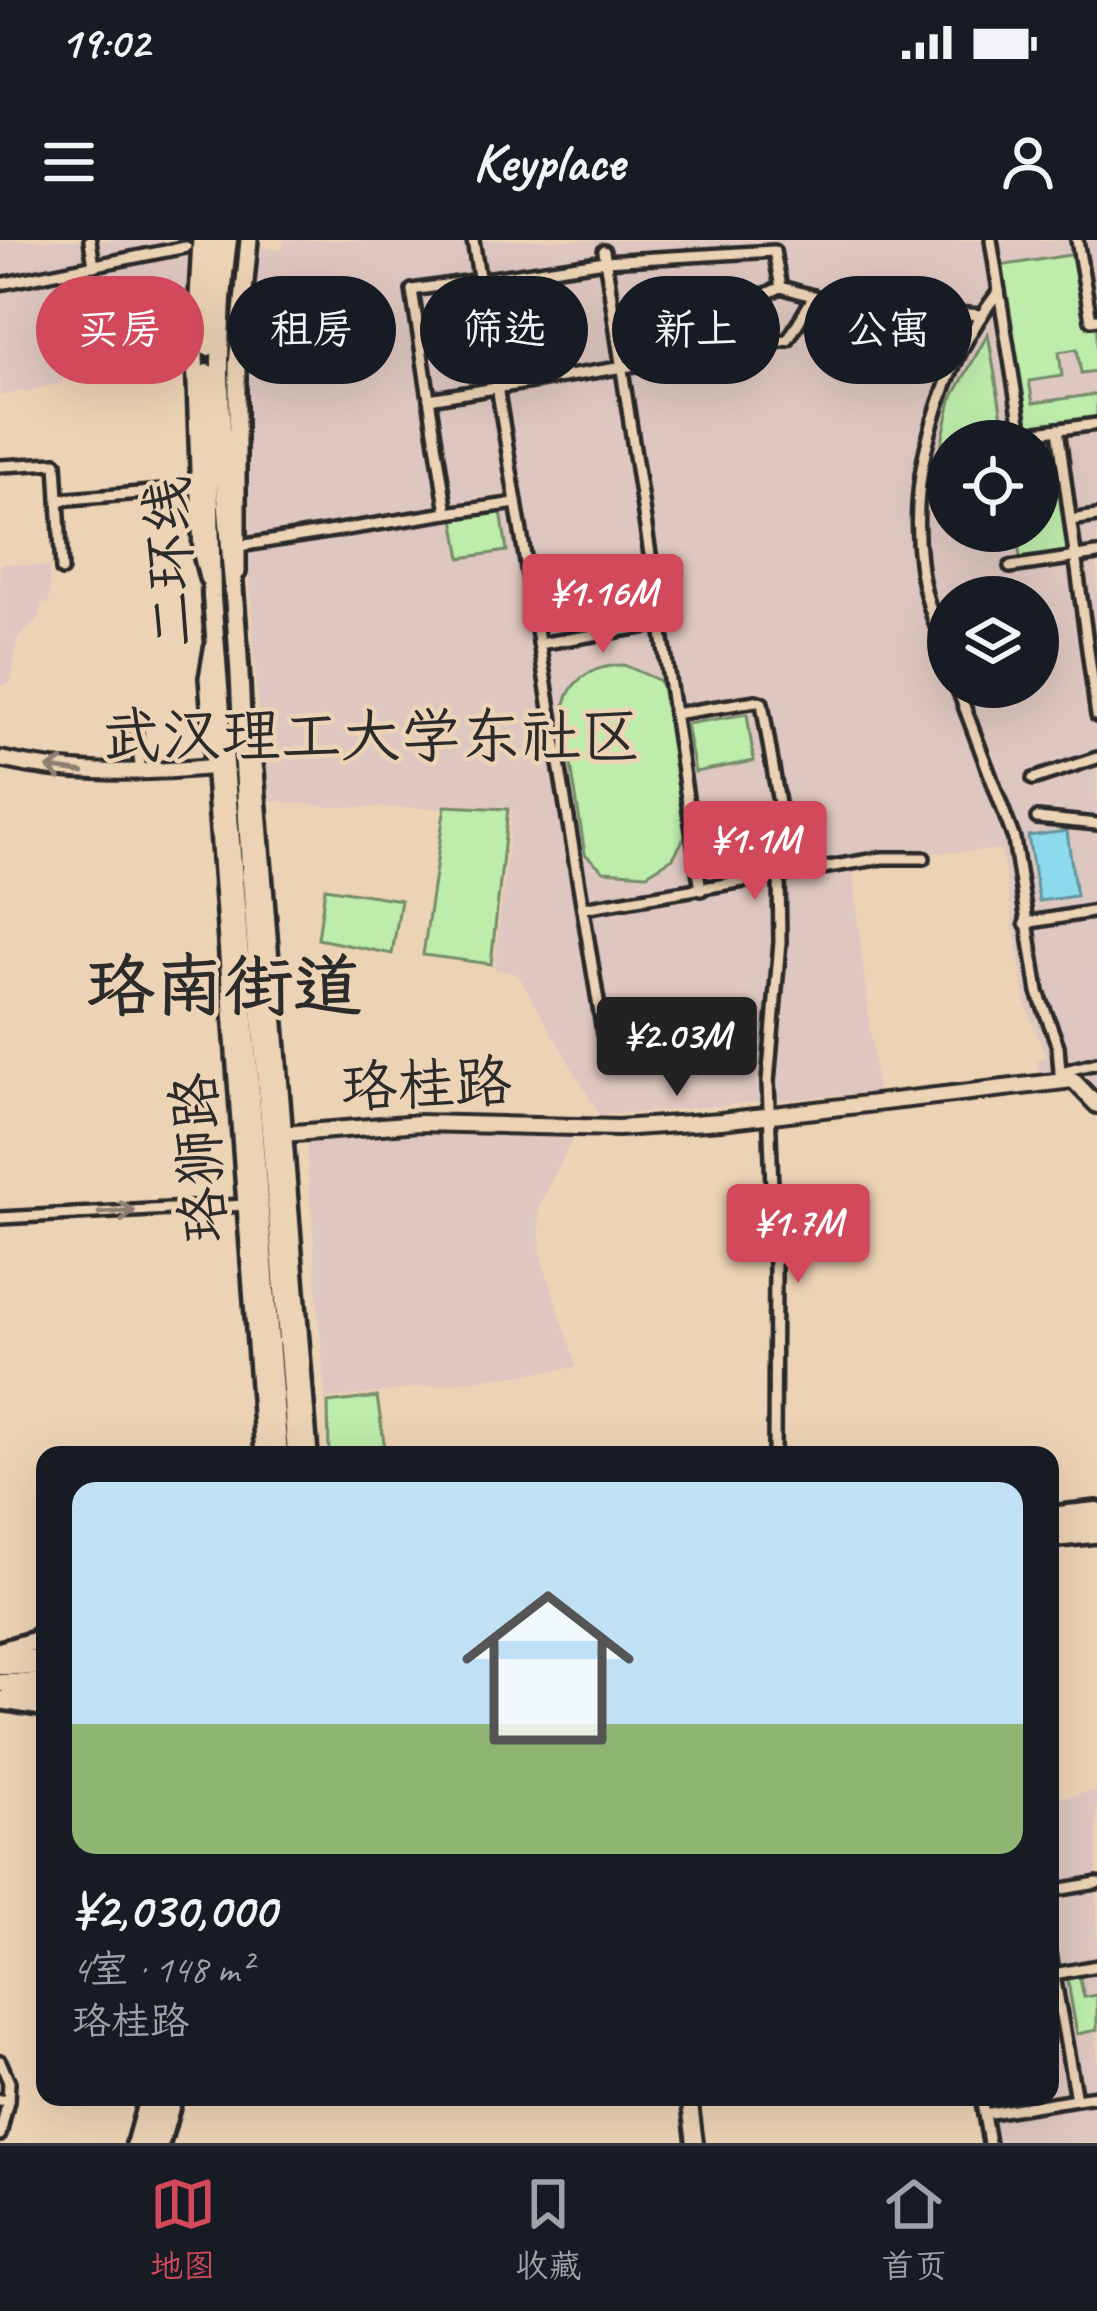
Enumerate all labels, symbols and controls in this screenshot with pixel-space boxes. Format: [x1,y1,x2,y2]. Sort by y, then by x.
text: 19:02 [60,14,149,71]
text: Keyplace [473,128,624,196]
icon: menu [36,129,102,195]
icon: person [995,129,1061,195]
chip: 买房 [36,276,204,384]
chip: 租房 [228,276,396,384]
chip: 筛选 [420,276,588,384]
chip: 新上 [612,276,780,384]
chip: 公寓 [804,276,972,384]
map controls [927,420,1059,708]
button: locate [927,420,1059,552]
street label: 二环线 [131,475,209,649]
pin: ¥1.16M [505,554,701,656]
text: ¥1.16M [549,568,657,617]
button: layers [927,576,1059,708]
district label: 武汉理工大学东社区 [101,698,641,774]
one-way arrow [46,758,85,781]
pin: ¥1.1M [671,801,839,903]
text: ¥1.1M [711,815,799,864]
district label: 珞南街道 [86,943,362,1030]
pin: ¥2.03M [579,997,775,1099]
text: ¥2.03M [624,1011,730,1060]
street label: 珞桂路 [339,1045,513,1123]
street label: 珞狮路 [157,1070,241,1246]
pin: ¥1.7M [714,1184,882,1286]
text: ¥1.7M [754,1198,842,1247]
one-way arrow [97,1200,136,1223]
icon: home [440,1560,656,1776]
text: ¥2,030,000 [72,1878,276,1942]
text: 4室 · 148 m² [72,1945,251,1994]
text: 珞桂路 [72,1997,189,2046]
tab: 地图 [150,2171,216,2287]
tab: 收藏 [515,2171,581,2287]
tab: 首页 [881,2171,947,2287]

